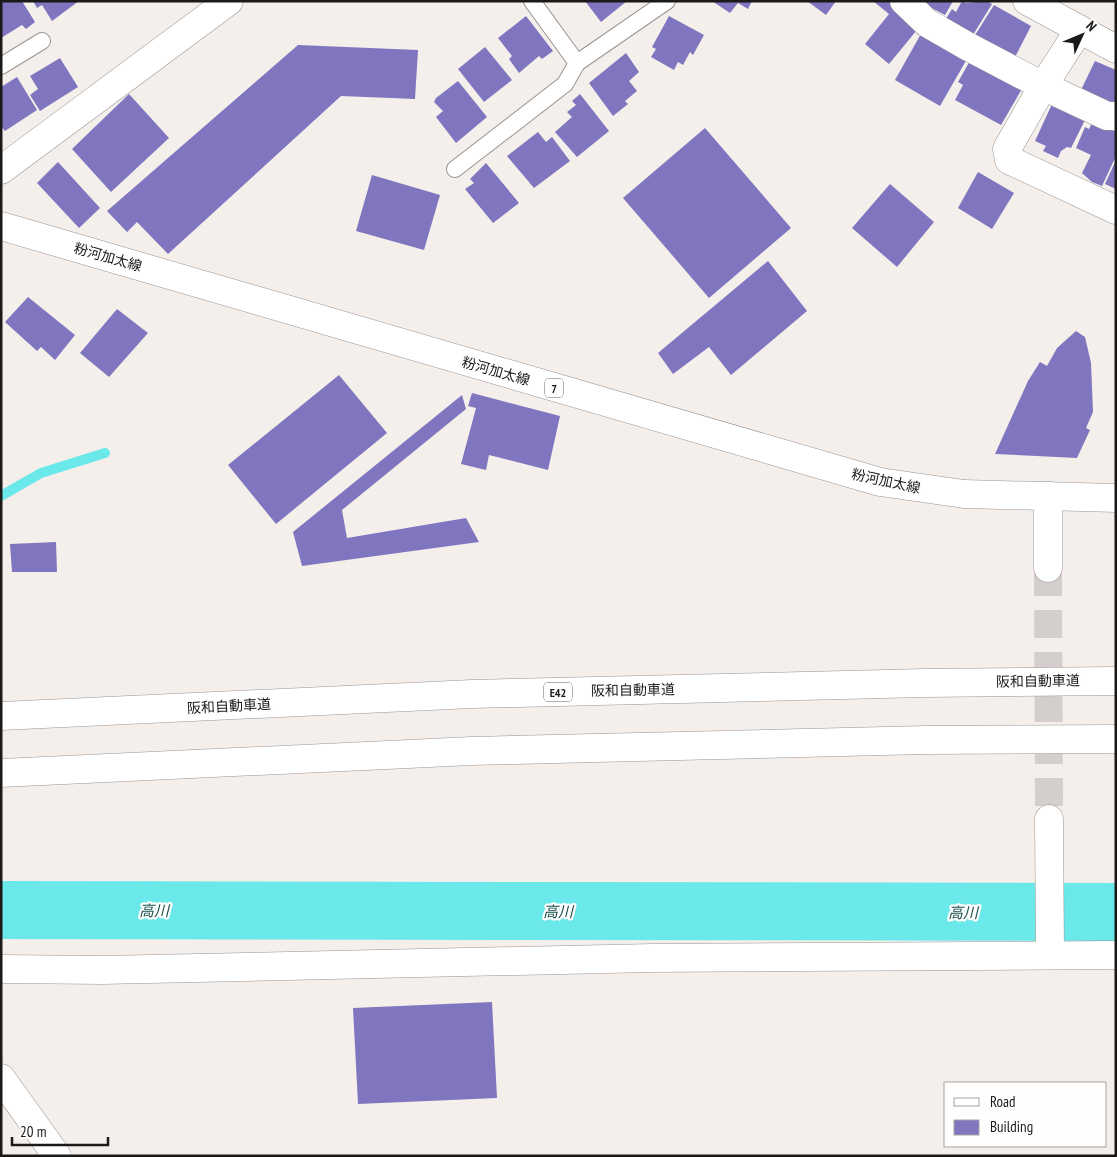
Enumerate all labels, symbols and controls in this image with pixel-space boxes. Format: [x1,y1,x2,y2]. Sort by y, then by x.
north arrow [1057,10,1107,60]
text: N [1082,17,1100,35]
street label: 粉河加太線 [72,239,144,275]
street label: 粉河加太線 [460,353,532,389]
road number: 7 [545,378,563,398]
street label: 粉河加太線 [850,465,922,497]
street label: 阪和自動車道 [996,671,1080,691]
street label: 阪和自動車道 [591,680,675,700]
road number: E42 [544,682,572,702]
street label: 阪和自動車道 [187,695,271,717]
water label: 高川 [139,901,171,920]
water label: 高川 [543,902,575,921]
water label: 高川 [948,903,980,922]
legend [944,1082,1107,1147]
text: Road [990,1092,1016,1111]
scale bar [12,1114,109,1146]
text: Building [990,1117,1033,1136]
text: 20 m [20,1122,46,1141]

